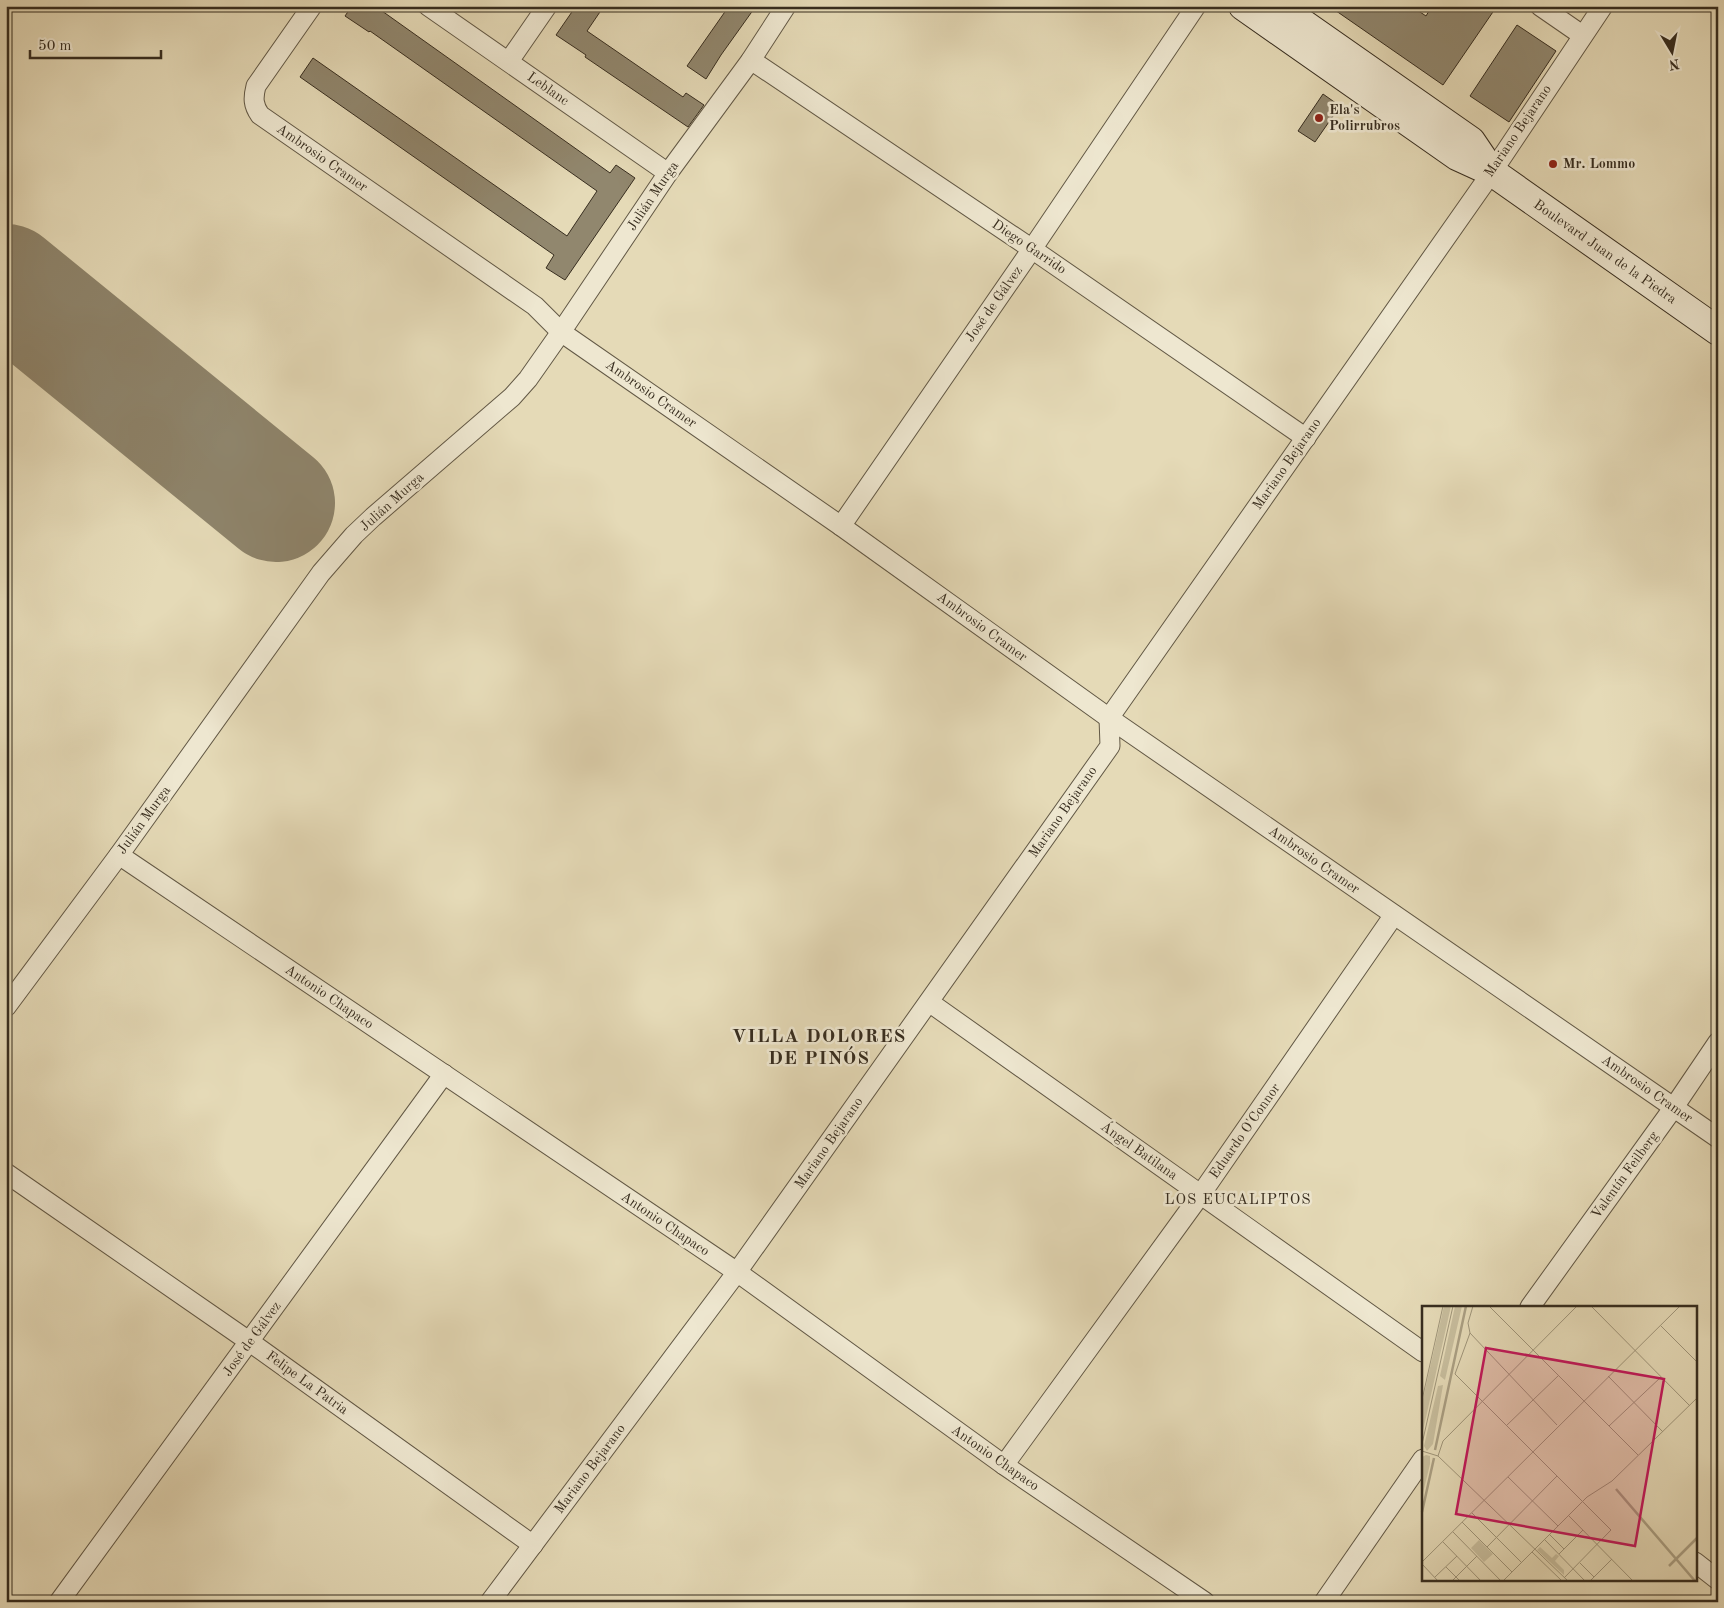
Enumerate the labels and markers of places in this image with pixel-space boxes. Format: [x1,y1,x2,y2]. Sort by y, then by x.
place label: Ela's Polirrubros [1329,103,1400,133]
marker: Ela's Polirrubros [1313,112,1325,124]
place label: Mr. Lommo [1563,157,1635,171]
marker: Mr. Lommo [1547,158,1559,170]

